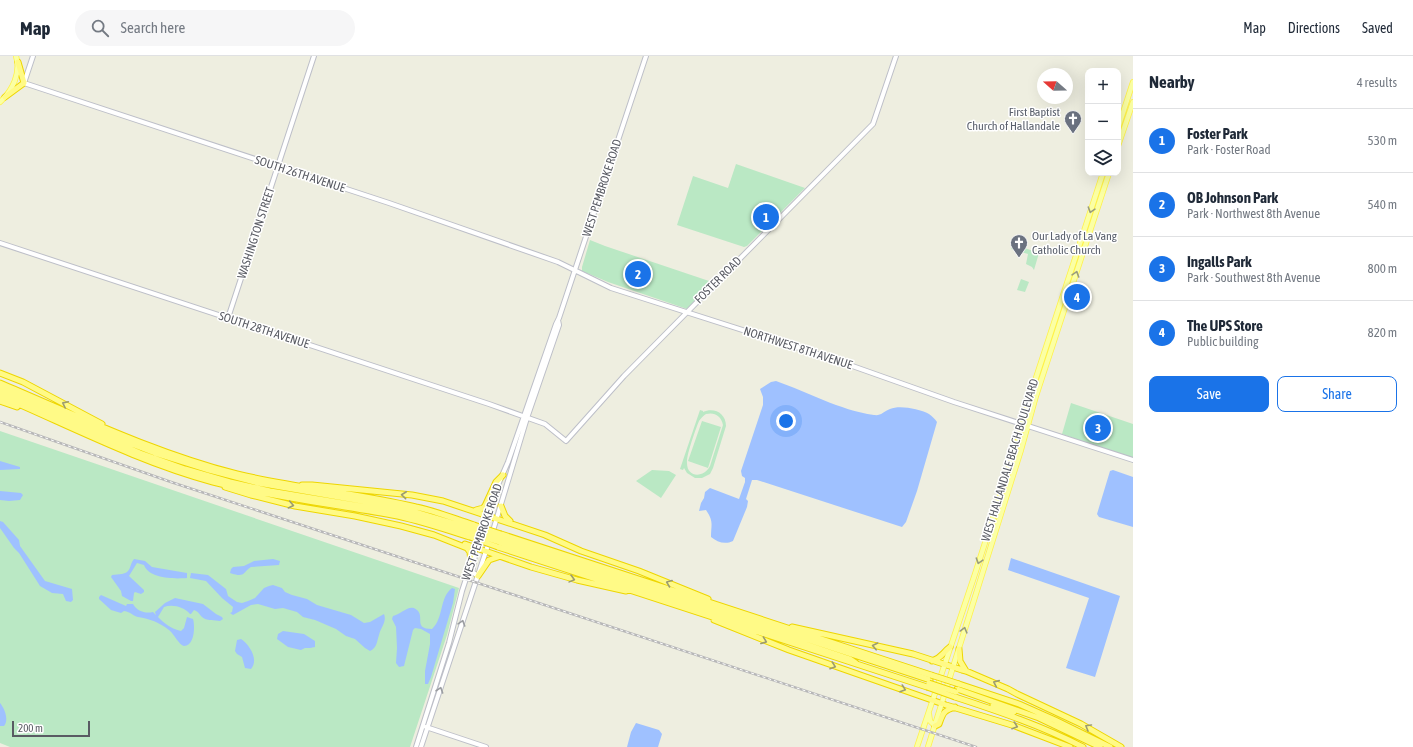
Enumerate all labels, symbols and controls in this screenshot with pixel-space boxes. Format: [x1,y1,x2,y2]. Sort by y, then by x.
search box [75,10,355,46]
text: Map [20,17,51,39]
icon: search [89,17,111,39]
text: Search here [121,19,185,36]
text: Map [1243,20,1266,36]
text: Directions [1288,20,1340,36]
text: Saved [1362,20,1393,36]
north arrow [1037,68,1073,104]
map controls [1085,68,1121,176]
button: + [1085,68,1121,104]
text: Nearby [1149,72,1195,92]
text: 4 results [1357,75,1397,90]
button: − [1085,104,1121,140]
place label: First Baptist Church of Hallandale [967,105,1061,133]
church icon: First Baptist Church of Hallandale [1063,109,1083,134]
text: Foster Park [1187,125,1248,142]
text: 1 [1159,133,1165,148]
text: 530 m [1368,133,1397,148]
street label: WEST PEMBROKE ROAD [580,137,624,238]
button: layers [1085,140,1121,176]
text: Park · Foster Road [1187,142,1271,157]
street label: SOUTH 26TH AVENUE [253,153,347,195]
street label: WASHINGTON STREET [235,185,278,281]
text: OB Johnson Park [1187,189,1278,206]
text: 2 [1159,197,1165,212]
text: 540 m [1368,197,1397,212]
pin: 1 [753,202,779,232]
text: Park · Northwest 8th Avenue [1187,206,1320,221]
one-way arrow [1087,207,1096,214]
place label: Our Lady of La Vang Catholic Church [1032,229,1118,257]
church icon: Our Lady of La Vang Catholic Church [1009,233,1029,258]
text: Ingalls Park [1187,253,1252,270]
street label: FOSTER ROAD [692,254,744,306]
pin: 2 [625,259,651,289]
text: 3 [1159,261,1165,276]
text: 800 m [1368,261,1397,276]
one-way arrow [1071,270,1080,277]
text: Park · Southwest 8th Avenue [1187,270,1321,285]
pin: 4 [1064,282,1090,312]
street label: SOUTH 28TH AVENUE [217,309,311,351]
text: The UPS Store [1187,317,1263,334]
street label: NORTHWEST 8TH AVENUE [742,324,854,372]
text: 4 [1159,325,1165,340]
text: 820 m [1368,325,1397,340]
text: Public building [1187,334,1259,349]
button: Save [1149,376,1269,412]
button: Share [1277,376,1397,412]
street label: WEST HALLANDALE BEACH BOULEVARD [979,377,1042,543]
one-way arrow [62,401,69,409]
your location [776,411,796,431]
pin: 3 [1085,413,1111,443]
street label: WEST PEMBROKE ROAD [459,481,505,582]
one-way arrow [401,490,407,499]
one-way arrow [288,500,294,508]
one-way arrow [976,557,984,564]
one-way arrow [569,574,575,582]
one-way arrow [665,579,672,587]
one-way arrow [457,619,466,626]
one-way arrow [959,627,968,634]
one-way arrow [761,636,768,644]
one-way arrow [871,642,878,650]
one-way arrow [830,661,837,669]
one-way arrow [993,680,1000,688]
one-way arrow [899,684,906,693]
one-way arrow [435,687,443,694]
scale bar [12,719,90,738]
text: 200 m [18,722,43,734]
one-way arrow [1011,722,1018,730]
one-way arrow [1085,725,1092,732]

